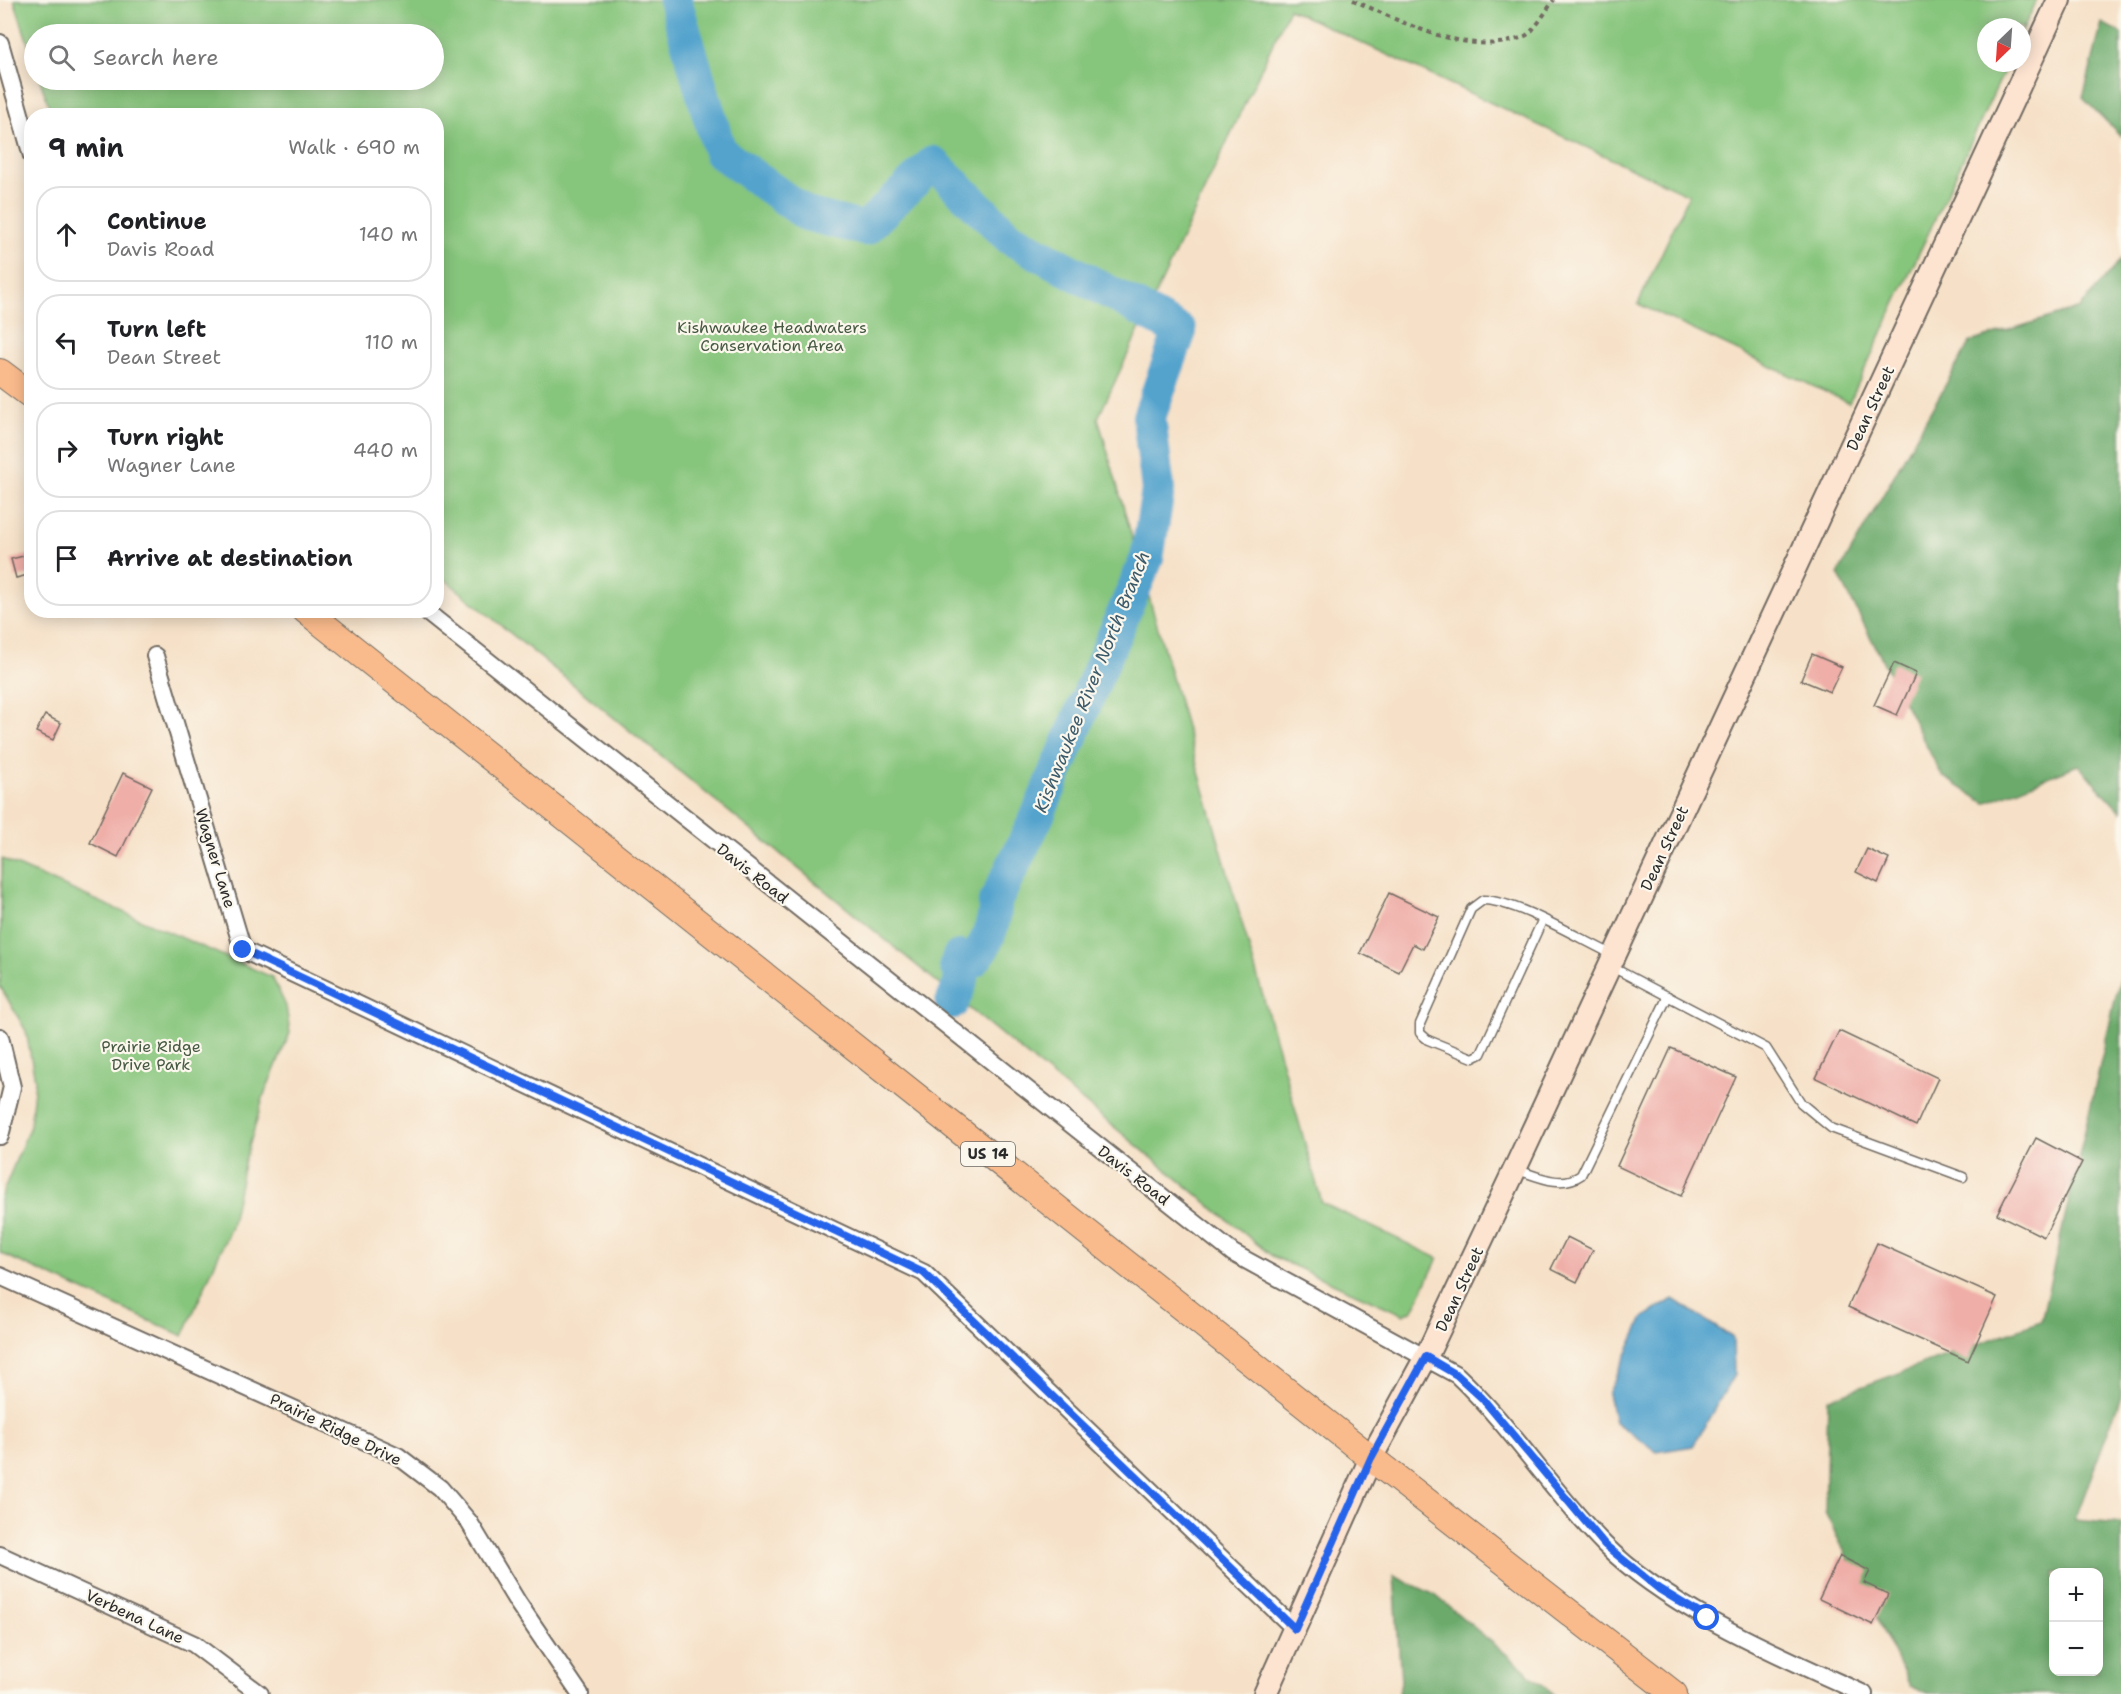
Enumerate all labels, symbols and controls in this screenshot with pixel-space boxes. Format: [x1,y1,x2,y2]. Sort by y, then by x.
north arrow [1977,18,2031,72]
search box [24,24,444,90]
icon: search [45,41,78,74]
text: Search here [93,43,219,72]
text: 9 min [48,130,124,165]
text: Walk · 690 m [288,134,420,160]
text: Continue [107,207,207,236]
icon: ahead [50,218,83,251]
text: 140 m [359,221,418,247]
text: Davis Road [107,236,214,262]
text: Turn left [107,315,206,344]
park label: Kishwaukee Headwaters Conservation Area [677,317,867,356]
icon: left [50,326,83,359]
text: 110 m [364,329,418,355]
text: Dean Street [107,344,221,370]
street label: Dean Street [1842,362,1899,454]
text: Turn right [107,423,224,452]
icon: right [50,434,83,467]
text: 440 m [353,437,418,463]
text: Wagner Lane [107,452,236,478]
icon: arrive [50,542,83,575]
text: Arrive at destination [107,544,353,573]
water label: Kishwaukee River North Branch [1028,548,1156,816]
street label: Dean Street [1636,802,1693,894]
street label: Wagner Lane [190,806,241,911]
street label: Davis Road [712,839,793,908]
route end [229,936,255,962]
park label: Prairie Ridge Drive Park [101,1036,201,1075]
street label: Davis Road [1093,1141,1174,1210]
road number: US 14 [961,1142,1015,1166]
street label: Dean Street [1431,1243,1488,1335]
street label: Prairie Ridge Drive [266,1388,405,1471]
map controls [2049,1568,2103,1676]
button: + [2049,1568,2103,1622]
street label: Verbena Lane [82,1585,187,1648]
route start [1693,1604,1719,1630]
button: − [2049,1622,2103,1676]

